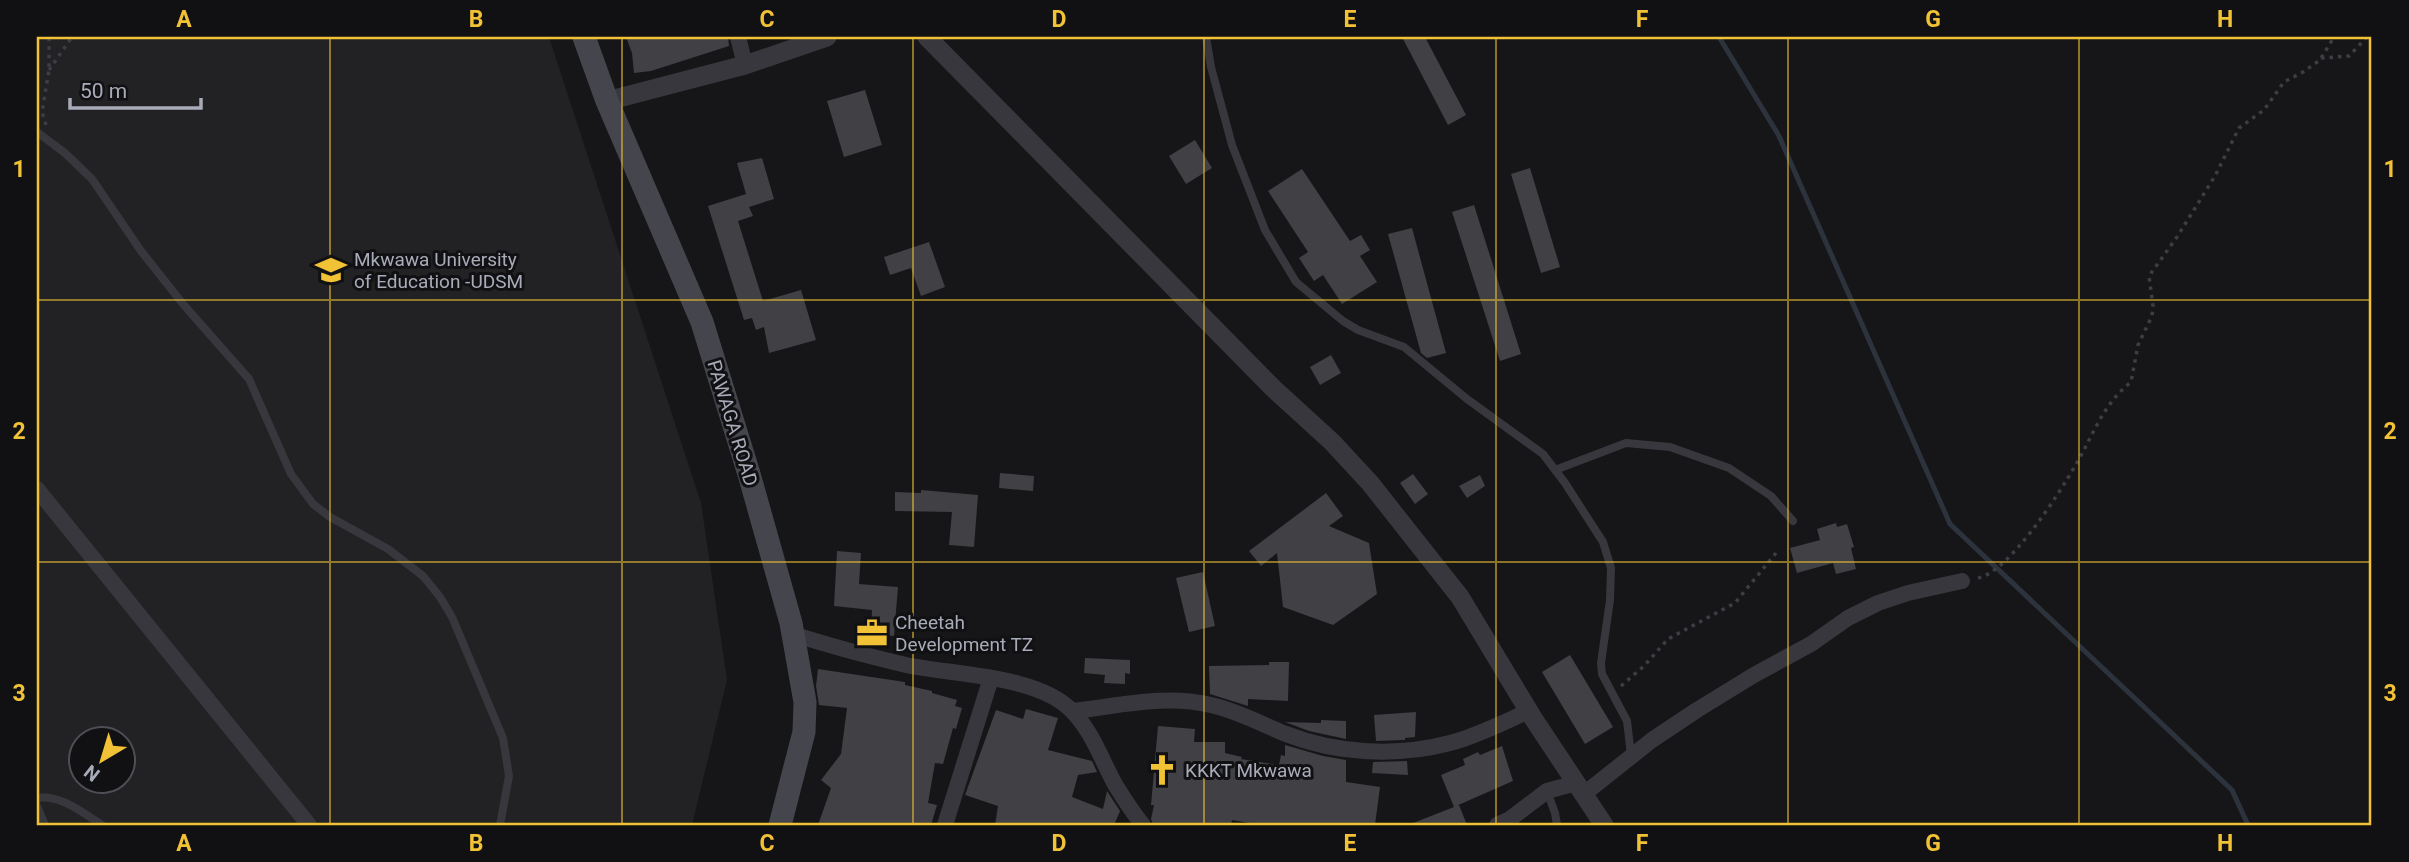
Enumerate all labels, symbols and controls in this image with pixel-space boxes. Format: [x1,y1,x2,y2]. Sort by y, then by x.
text: A [176,6,192,33]
text: B [469,6,483,33]
text: C [759,6,775,33]
text: D [1052,6,1066,33]
text: E [1344,6,1357,33]
text: F [1636,6,1649,33]
text: G [1925,6,1941,33]
text: H [2217,6,2233,33]
scale bar [70,66,201,110]
text: 50 m [80,79,127,103]
text: 1 [12,156,26,183]
text: 1 [2383,156,2397,183]
place label: Mkwawa University of Education -UDSM [354,248,523,293]
school or university icon: Mkwawa University of Education -UDSM [314,253,348,287]
street label: PAWAGA ROAD [702,357,763,489]
text: 2 [12,418,26,445]
text: 2 [2383,418,2397,445]
place label: Cheetah Development TZ [895,611,1033,656]
office icon: Cheetah Development TZ [855,616,889,650]
text: 3 [12,680,26,707]
text: 3 [2383,680,2397,707]
north arrow [66,726,136,796]
church icon: KKKT Mkwawa [1145,753,1179,787]
place label: KKKT Mkwawa [1185,759,1312,782]
text: N [79,760,104,786]
text: A [176,830,192,857]
text: B [469,830,483,857]
text: C [759,830,775,857]
text: D [1052,830,1066,857]
text: E [1344,830,1357,857]
text: F [1636,830,1649,857]
text: G [1925,830,1941,857]
text: H [2217,830,2233,857]

